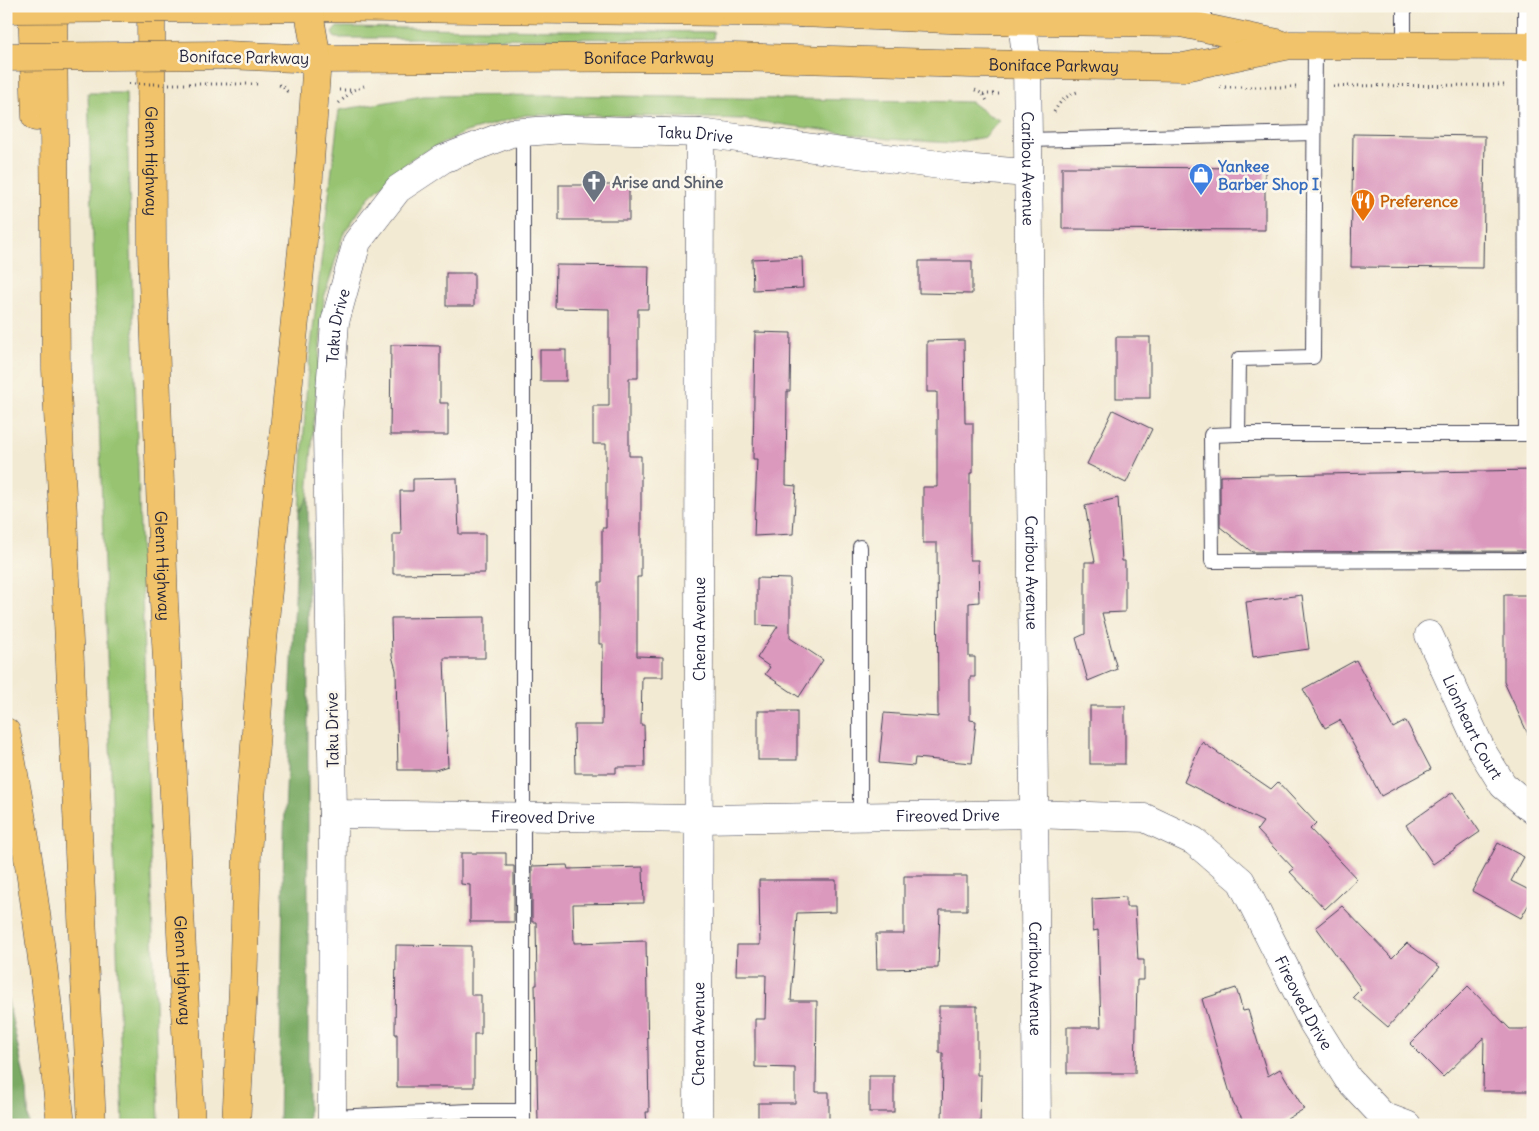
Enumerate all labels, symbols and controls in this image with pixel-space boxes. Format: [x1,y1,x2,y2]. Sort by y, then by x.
street label: Boniface Parkway [179,46,309,68]
street label: Boniface Parkway [584,47,714,68]
street label: Boniface Parkway [988,54,1119,76]
street label: Glenn Highway [141,106,162,216]
street label: Caribou Avenue [1018,111,1039,226]
street label: Taku Drive [657,122,734,147]
place label: Yankee Barber Shop I [1217,156,1319,195]
shop icon: Yankee Barber Shop I [1188,162,1214,196]
church icon: Arise and Shine [581,169,607,203]
place label: Arise and Shine [612,172,724,192]
restaurant icon: Preference [1350,188,1376,222]
place label: Preference [1380,191,1459,211]
street label: Taku Drive [322,286,354,364]
street label: Glenn Highway [151,510,175,621]
street label: Caribou Avenue [1021,515,1042,630]
street label: Chena Avenue [689,577,709,681]
street label: Lionheart Court [1439,672,1507,784]
street label: Taku Drive [321,692,343,768]
street label: Fireoved Drive [896,805,1000,826]
street label: Fireoved Drive [491,806,595,828]
street label: Glenn Highway [170,915,196,1026]
street label: Caribou Avenue [1025,921,1046,1036]
street label: Fireoved Drive [1271,952,1337,1054]
street label: Chena Avenue [688,982,708,1086]

